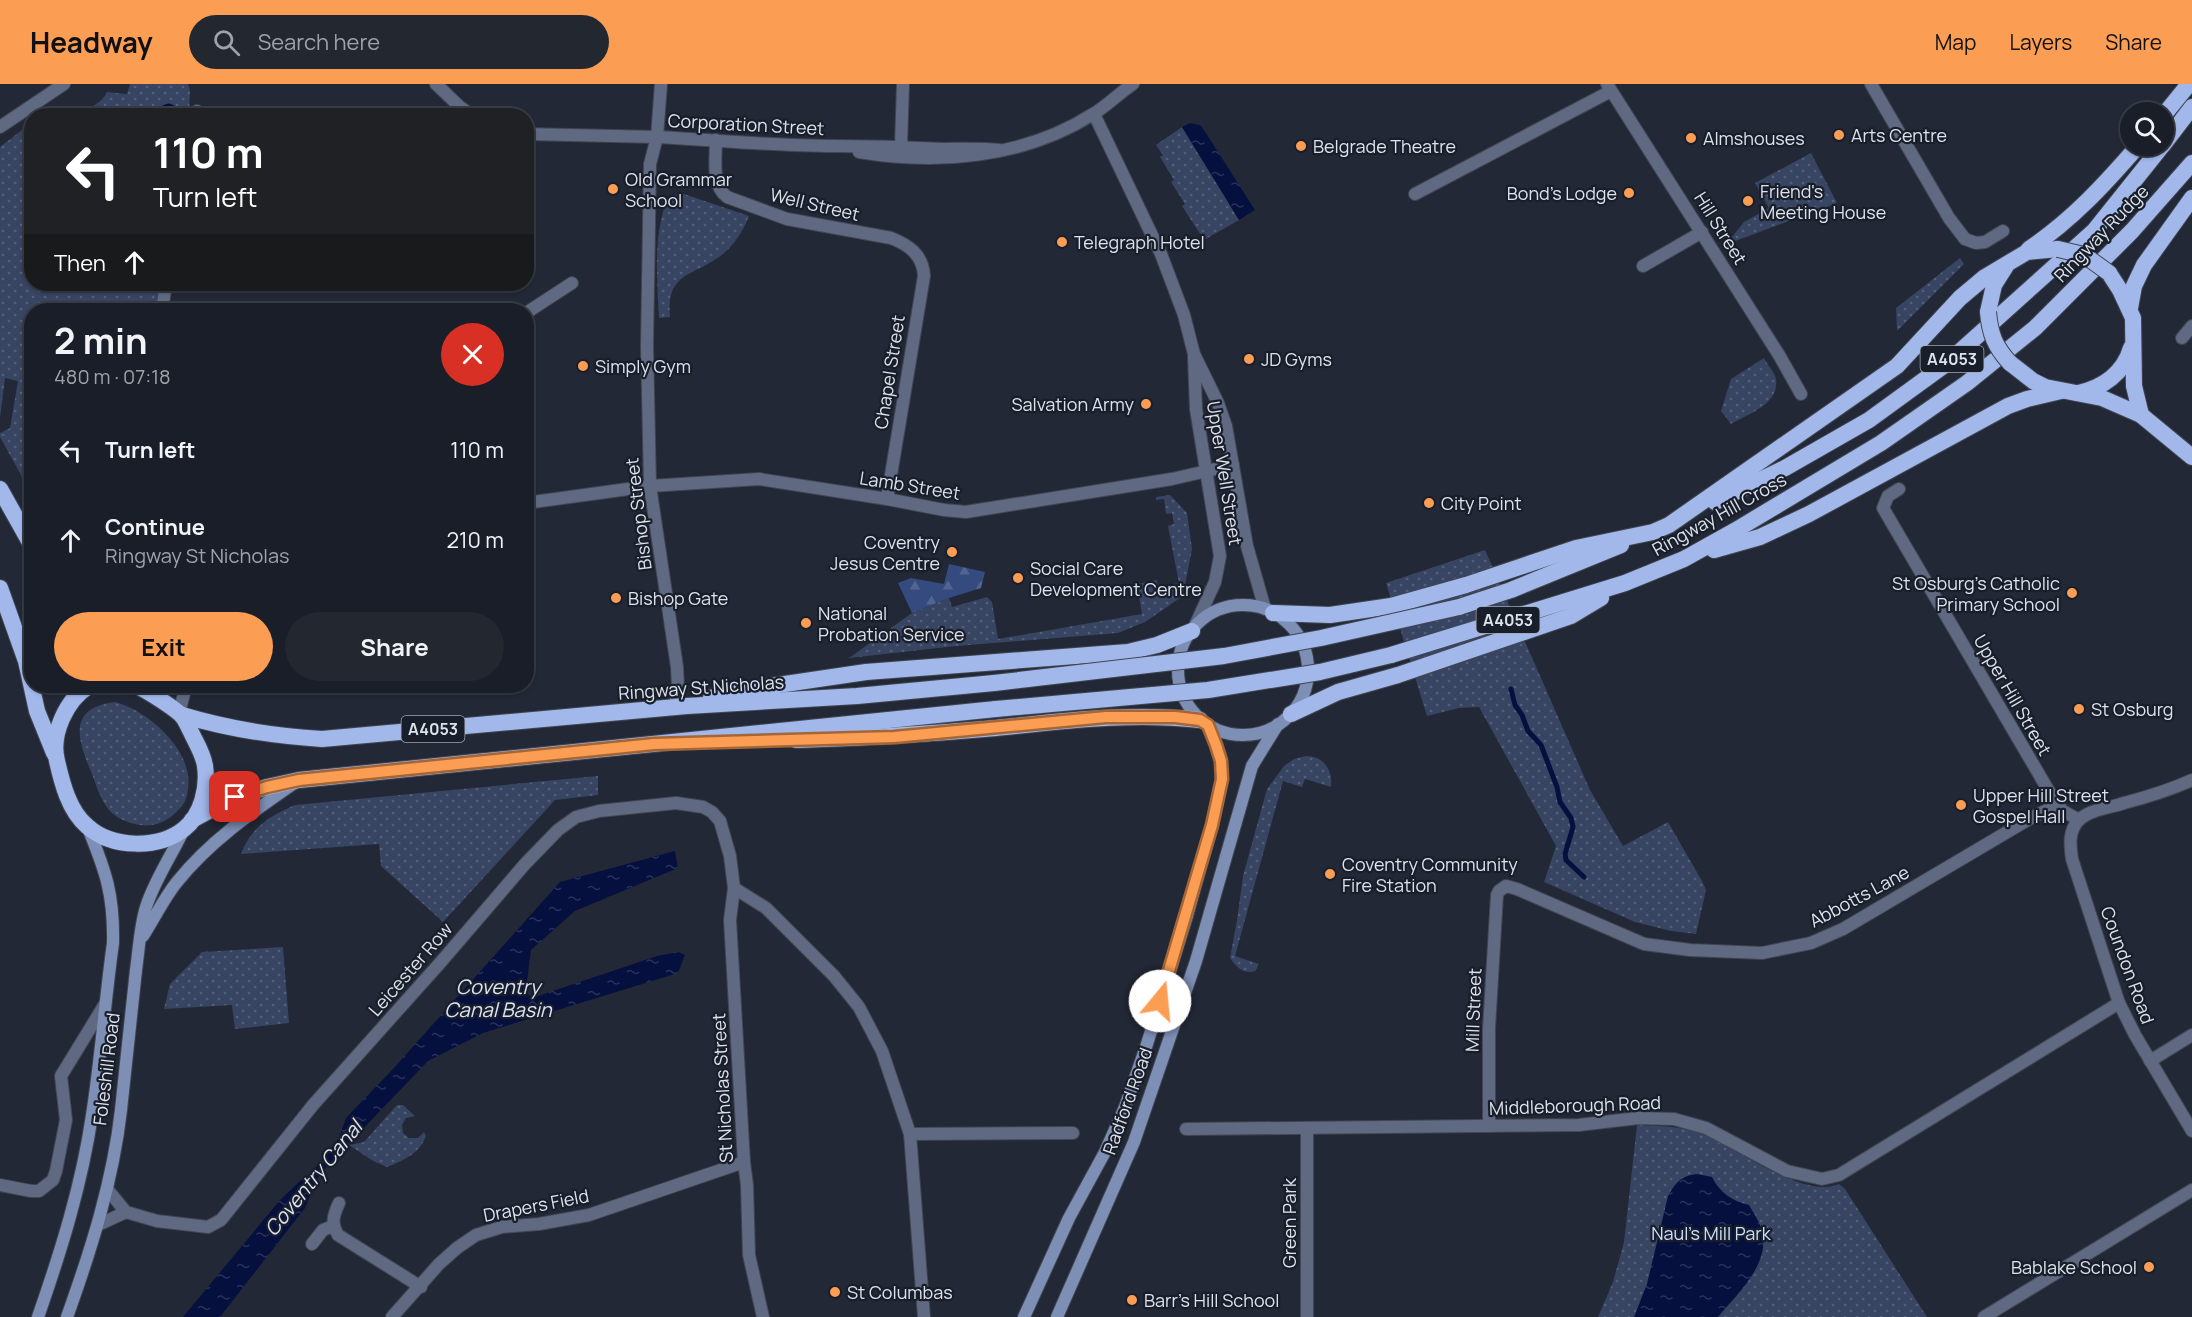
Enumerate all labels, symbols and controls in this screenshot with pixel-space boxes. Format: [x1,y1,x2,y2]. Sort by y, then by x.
search box [189,15,609,69]
text: Headway [30,23,153,61]
icon: search [210,26,243,59]
text: Search here [258,27,380,57]
text: Map [1935,28,1976,56]
text: Layers [2009,28,2072,56]
text: Share [2105,28,2162,56]
map controls [2120,102,2174,156]
button: search [2120,102,2174,156]
street label: Corporation Street [667,108,825,140]
text: 110 m [153,123,264,181]
place label: Arts Centre [1851,123,1947,147]
place label: Almshouses [1703,126,1805,150]
marker: Arts Centre [1832,128,1846,142]
marker: Almshouses [1684,131,1698,145]
icon: left [54,132,132,210]
place label: Belgrade Theatre [1313,134,1456,158]
marker: Belgrade Theatre [1294,139,1308,153]
place label: Old Grammar School [625,167,733,212]
text: Turn left [153,178,257,215]
place label: Friend's Meeting House [1760,179,1886,224]
street label: Ringway Rudge [2048,179,2154,287]
place label: Bond's Lodge [1507,181,1617,205]
marker: Old Grammar School [606,182,620,196]
street label: Well Street [768,182,862,226]
marker: Bond's Lodge [1622,186,1636,200]
street label: Hill Street [1689,187,1753,269]
marker: Friend's Meeting House [1741,194,1755,208]
place label: Telegraph Hotel [1074,230,1205,254]
marker: Telegraph Hotel [1055,235,1069,249]
icon: ahead [118,246,151,279]
text: Then [54,248,106,278]
street label: Chapel Street [868,313,910,431]
text: 2 min [54,316,148,365]
button: close [441,323,504,386]
road number: A4053 [1920,346,1984,372]
place label: JD Gyms [1261,347,1332,371]
marker: JD Gyms [1242,352,1256,366]
place label: Simply Gym [595,354,691,378]
marker: Simply Gym [576,359,590,373]
text: 480 m · 07:18 [54,363,171,390]
place label: Salvation Army [1011,392,1135,416]
marker: Salvation Army [1139,397,1153,411]
street label: Upper Well Street [1202,399,1248,547]
icon: left [54,434,87,467]
text: Turn left [105,435,195,465]
text: 110 m [450,435,504,465]
street label: Bishop Street [619,456,657,572]
street label: Lamb Street [858,465,962,505]
street label: Ringway Hill Cross [1648,467,1790,561]
place label: City Point [1441,491,1522,515]
marker: City Point [1422,496,1436,510]
text: Continue [105,512,205,542]
icon: ahead [54,524,87,557]
text: 210 m [446,525,504,555]
place label: Coventry Jesus Centre [830,530,941,575]
text: Ringway St Nicholas [105,542,290,569]
marker: Coventry Jesus Centre [945,545,959,559]
place label: Social Care Development Centre [1030,556,1202,601]
marker: Social Care Development Centre [1011,571,1025,585]
place label: St Osburg's Catholic Primary School [1892,571,2060,616]
place label: Bishop Gate [628,586,728,610]
marker: St Osburg's Catholic Primary School [2065,586,2079,600]
marker: Bishop Gate [609,591,623,605]
place label: National Probation Service [818,601,965,646]
road number: A4053 [1476,607,1540,633]
button: Exit [54,612,273,681]
button: Share [285,612,504,681]
marker: National Probation Service [799,616,813,630]
street label: Upper Hill Street [1969,630,2057,760]
street label: Ringway St Nicholas [617,669,785,705]
place label: St Osburg [2091,697,2174,721]
marker: St Osburg [2072,702,2086,716]
road number: A4053 [402,716,464,742]
pin [209,771,260,822]
icon: arrive [218,780,251,813]
place label: Upper Hill Street Gospel Hall [1973,783,2109,828]
marker: Upper Hill Street Gospel Hall [1954,798,1968,812]
place label: Coventry Community Fire Station [1342,852,1518,897]
street label: Abbotts Lane [1805,860,1913,932]
marker: Coventry Community Fire Station [1323,867,1337,881]
street label: Coundon Road [2096,903,2160,1027]
street label: Leicester Row [363,917,457,1021]
street label: Mill Street [1460,967,1486,1053]
position arrow [1128,969,1192,1033]
water label: Coventry Canal Basin [444,973,553,1023]
street label: Foleshill Road [87,1011,125,1127]
street label: St Nicholas Street [706,1013,738,1163]
street label: Radford Road [1097,1044,1157,1158]
street label: Middleborough Road [1489,1090,1661,1120]
water label: Coventry Canal [258,1113,369,1241]
street label: Green Park [1277,1177,1301,1268]
street label: Drapers Field [481,1183,591,1227]
park label: Naul's Mill Park [1651,1221,1772,1245]
place label: Bablake School [2011,1255,2137,1279]
marker: Bablake School [2142,1260,2156,1274]
place label: St Columbas [847,1280,953,1304]
marker: St Columbas [828,1285,842,1299]
place label: Barr's Hill School [1144,1288,1279,1312]
marker: Barr's Hill School [1125,1293,1139,1307]

